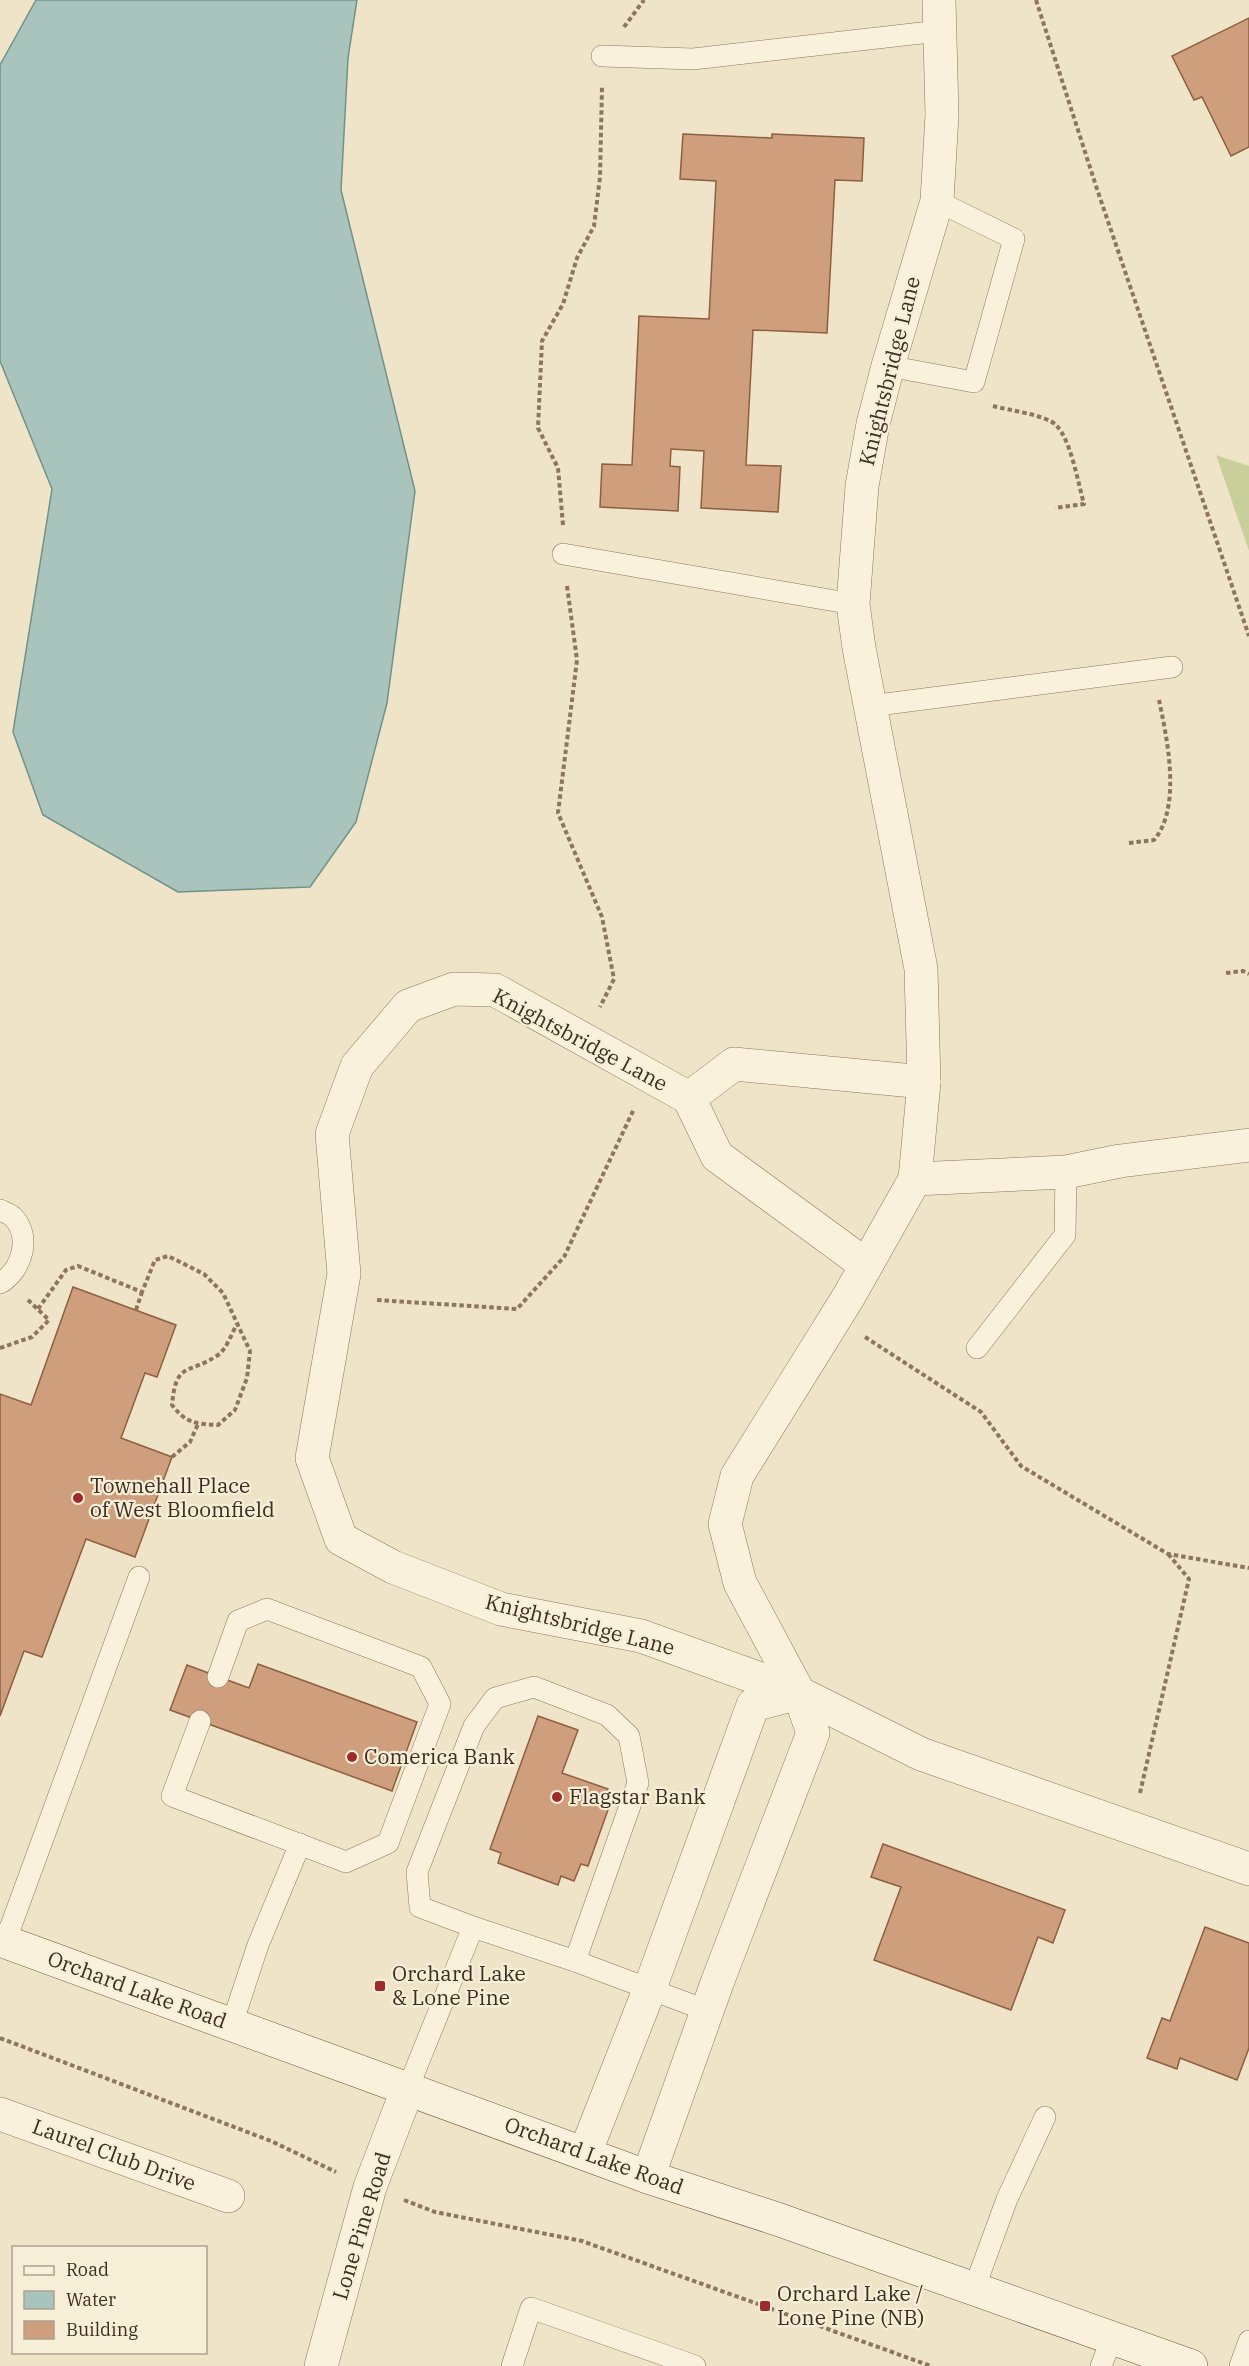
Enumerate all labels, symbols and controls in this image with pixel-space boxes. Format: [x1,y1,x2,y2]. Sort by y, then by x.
street label: Knightsbridge Lane [852,273,926,468]
street label: Knightsbridge Lane [488,981,673,1097]
place label: Townehall Place of West Bloomfield [90,1471,275,1523]
marker: Townehall Place of West Bloomfield [71,1491,85,1505]
street label: Knightsbridge Lane [483,1587,678,1661]
place label: Comerica Bank [364,1742,516,1770]
marker: Comerica Bank [345,1750,359,1764]
place label: Flagstar Bank [569,1782,706,1810]
marker: Flagstar Bank [550,1790,564,1804]
street label: Orchard Lake Road [44,1944,231,2035]
place label: Orchard Lake & Lone Pine [392,1959,526,2011]
marker: Orchard Lake & Lone Pine [373,1979,387,1993]
street label: Orchard Lake Road [501,2110,688,2201]
street label: Laurel Club Drive [29,2112,200,2197]
street label: Lone Pine Road [325,2148,397,2303]
legend [12,2246,207,2354]
text: Road [66,2258,109,2281]
place label: Orchard Lake / Lone Pine (NB) [777,2279,924,2331]
text: Water [66,2288,116,2311]
marker: Orchard Lake / Lone Pine (NB) [758,2299,772,2313]
text: Building [66,2318,138,2341]

